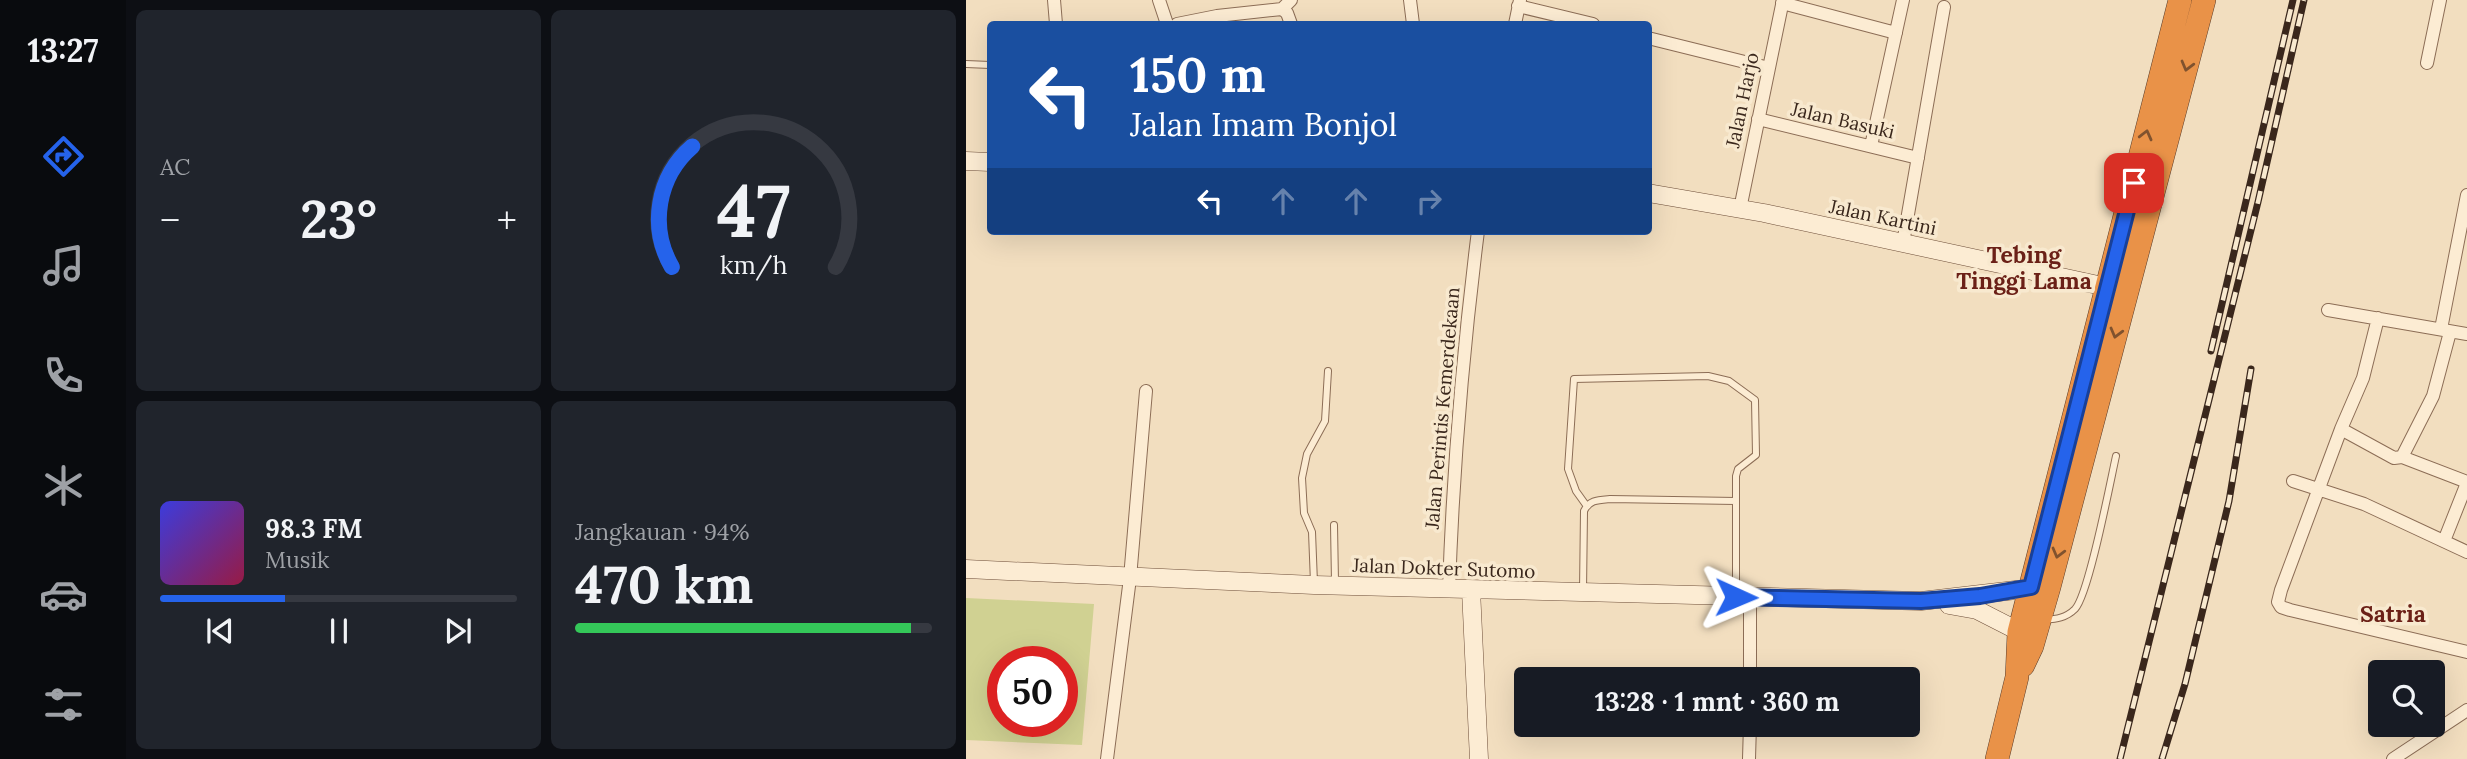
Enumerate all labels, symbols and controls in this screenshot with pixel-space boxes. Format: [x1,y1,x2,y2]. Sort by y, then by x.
text: 13:27 [28,30,98,71]
text: 150 m [1130,43,1266,105]
icon: left [1015,49,1106,140]
street label: Jalan Harjo [1720,50,1764,151]
one-way arrow [2181,60,2195,72]
street label: Jalan Basuki [1788,96,1897,144]
text: Jalan Imam Bonjol [1130,104,1397,145]
one-way arrow [2138,129,2152,141]
icon: directions [39,132,88,181]
text: AC [160,152,190,181]
pin [2104,153,2164,213]
text: 47 [717,164,790,257]
icon: arrive [2115,164,2153,202]
icon: left [1191,182,1229,220]
icon: ahead [1264,182,1302,220]
icon: ahead [1337,182,1375,220]
icon: right [1410,182,1448,220]
text: 23° [300,186,377,252]
street label: Jalan Kartini [1826,194,1939,240]
text: − [160,196,180,244]
text: + [497,196,517,244]
district label: Tebing Tinggi Lama [1956,240,2092,295]
icon: music [39,241,88,290]
text: km/h [720,248,787,280]
street label: Jalan Perintis Kemerdekaan [1419,286,1465,531]
one-way arrow [2110,327,2124,339]
icon: phone [39,351,88,400]
icon: climate [39,461,88,510]
text: 98.3 FM [265,512,362,545]
text: Jangkauan · 94% [575,517,750,546]
text: Musik [265,545,329,574]
one-way arrow [2051,547,2066,559]
text: 470 km [575,551,753,617]
street label: Jalan Dokter Sutomo [1351,553,1536,583]
position arrow [1699,560,1773,634]
icon: car [39,570,88,619]
district label: Satria [2360,599,2426,628]
icon: previous [201,612,239,650]
icon: pause [320,612,358,650]
icon: next [439,612,477,650]
speed limit sign: 50 [987,646,1078,737]
map controls [2368,660,2445,737]
button: search [2368,660,2445,737]
icon: filters [39,680,88,729]
text: 13:28 · 1 mnt · 360 m [1595,685,1839,718]

